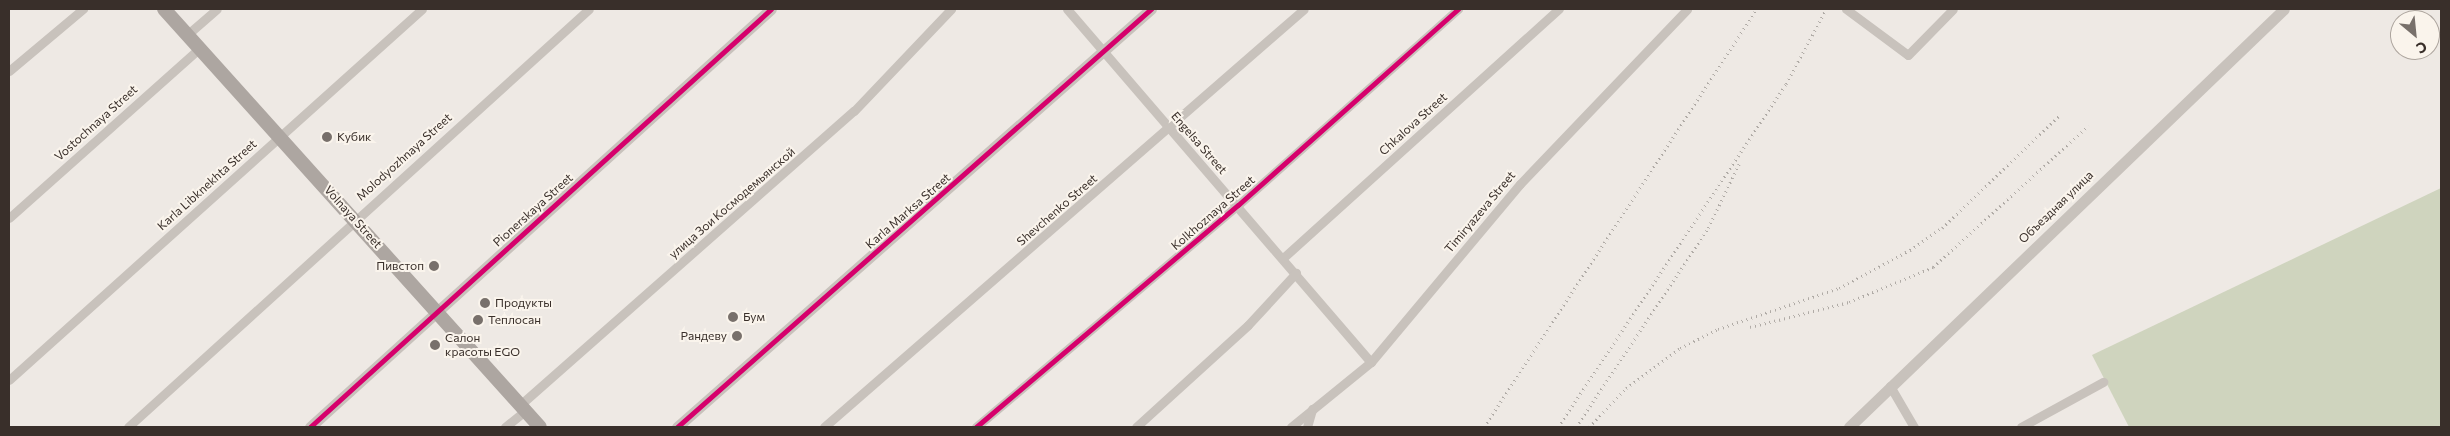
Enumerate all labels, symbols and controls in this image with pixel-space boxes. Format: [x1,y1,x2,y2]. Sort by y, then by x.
north arrow [2390,10,2440,60]
text: С [2414,38,2430,58]
street label: Vostochnaya Street [52,82,140,164]
street label: Chkalova Street [1376,90,1450,158]
street label: Engelsa Street [1168,109,1230,177]
street label: Molodyozhnaya Street [353,110,455,204]
place label: Кубик [337,130,371,144]
marker: Кубик [321,131,333,143]
street label: Karla Libknekhta Street [155,137,259,233]
street label: улица Зои Космодемьянской [666,144,798,262]
street label: Timiryazeva Street [1442,168,1518,256]
street label: Объездная улица [2016,168,2096,246]
street label: Pionerskaya Street [490,170,576,250]
street label: Karla Marksa Street [863,170,953,252]
street label: Shevchenko Street [1014,171,1100,249]
street label: Kolkhoznaya Street [1168,173,1258,253]
street label: Volnaya Street [321,183,385,251]
place label: Пивстоп [376,259,424,273]
marker: Пивстоп [428,260,440,272]
place label: Продукты [495,296,552,310]
marker: Продукты [479,297,491,309]
place label: Бум [743,310,765,324]
marker: Бум [727,311,739,323]
place label: Теплосан [488,313,541,327]
marker: Теплосан [472,314,484,326]
place label: Рандеву [681,329,727,343]
marker: Рандеву [731,330,743,342]
place label: Салон красоты EGO [445,331,520,359]
marker: Салон красоты EGO [429,339,441,351]

